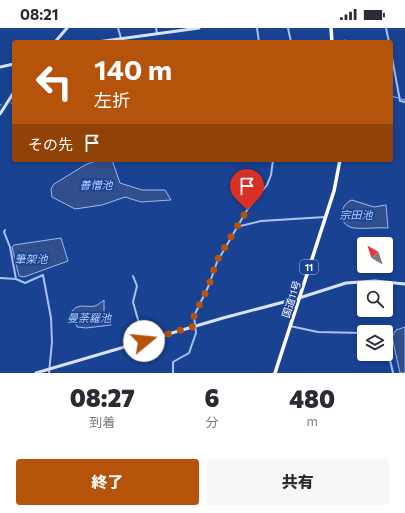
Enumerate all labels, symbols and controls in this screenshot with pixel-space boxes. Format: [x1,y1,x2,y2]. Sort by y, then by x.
text: 08:21 [20,5,59,23]
text: 140 m [94,52,172,86]
icon: left [28,56,80,108]
text: 左折 [94,89,130,111]
icon: arrive [81,132,103,154]
text: その先 [28,135,73,153]
pin [230,169,264,210]
icon: arrive [236,175,258,197]
water label: 善憎池 [80,178,113,191]
water label: 宗田池 [340,208,373,221]
north arrow [357,237,393,273]
map controls [357,237,393,361]
water label: 筆架池 [15,252,48,265]
road number: 11 [300,260,318,274]
street label: 国道11号 [279,279,303,319]
button: search [357,281,393,317]
water label: 曼荼羅池 [67,311,112,324]
position arrow [123,320,165,362]
button: layers [357,325,393,361]
text: 08:27 [70,383,135,412]
text: 6 [204,383,219,412]
text: 480 [289,384,335,413]
text: m [307,413,318,429]
text: 到着 [89,414,115,430]
text: 分 [205,414,218,430]
button: 終了 [16,459,199,505]
button: 共有 [207,459,389,505]

